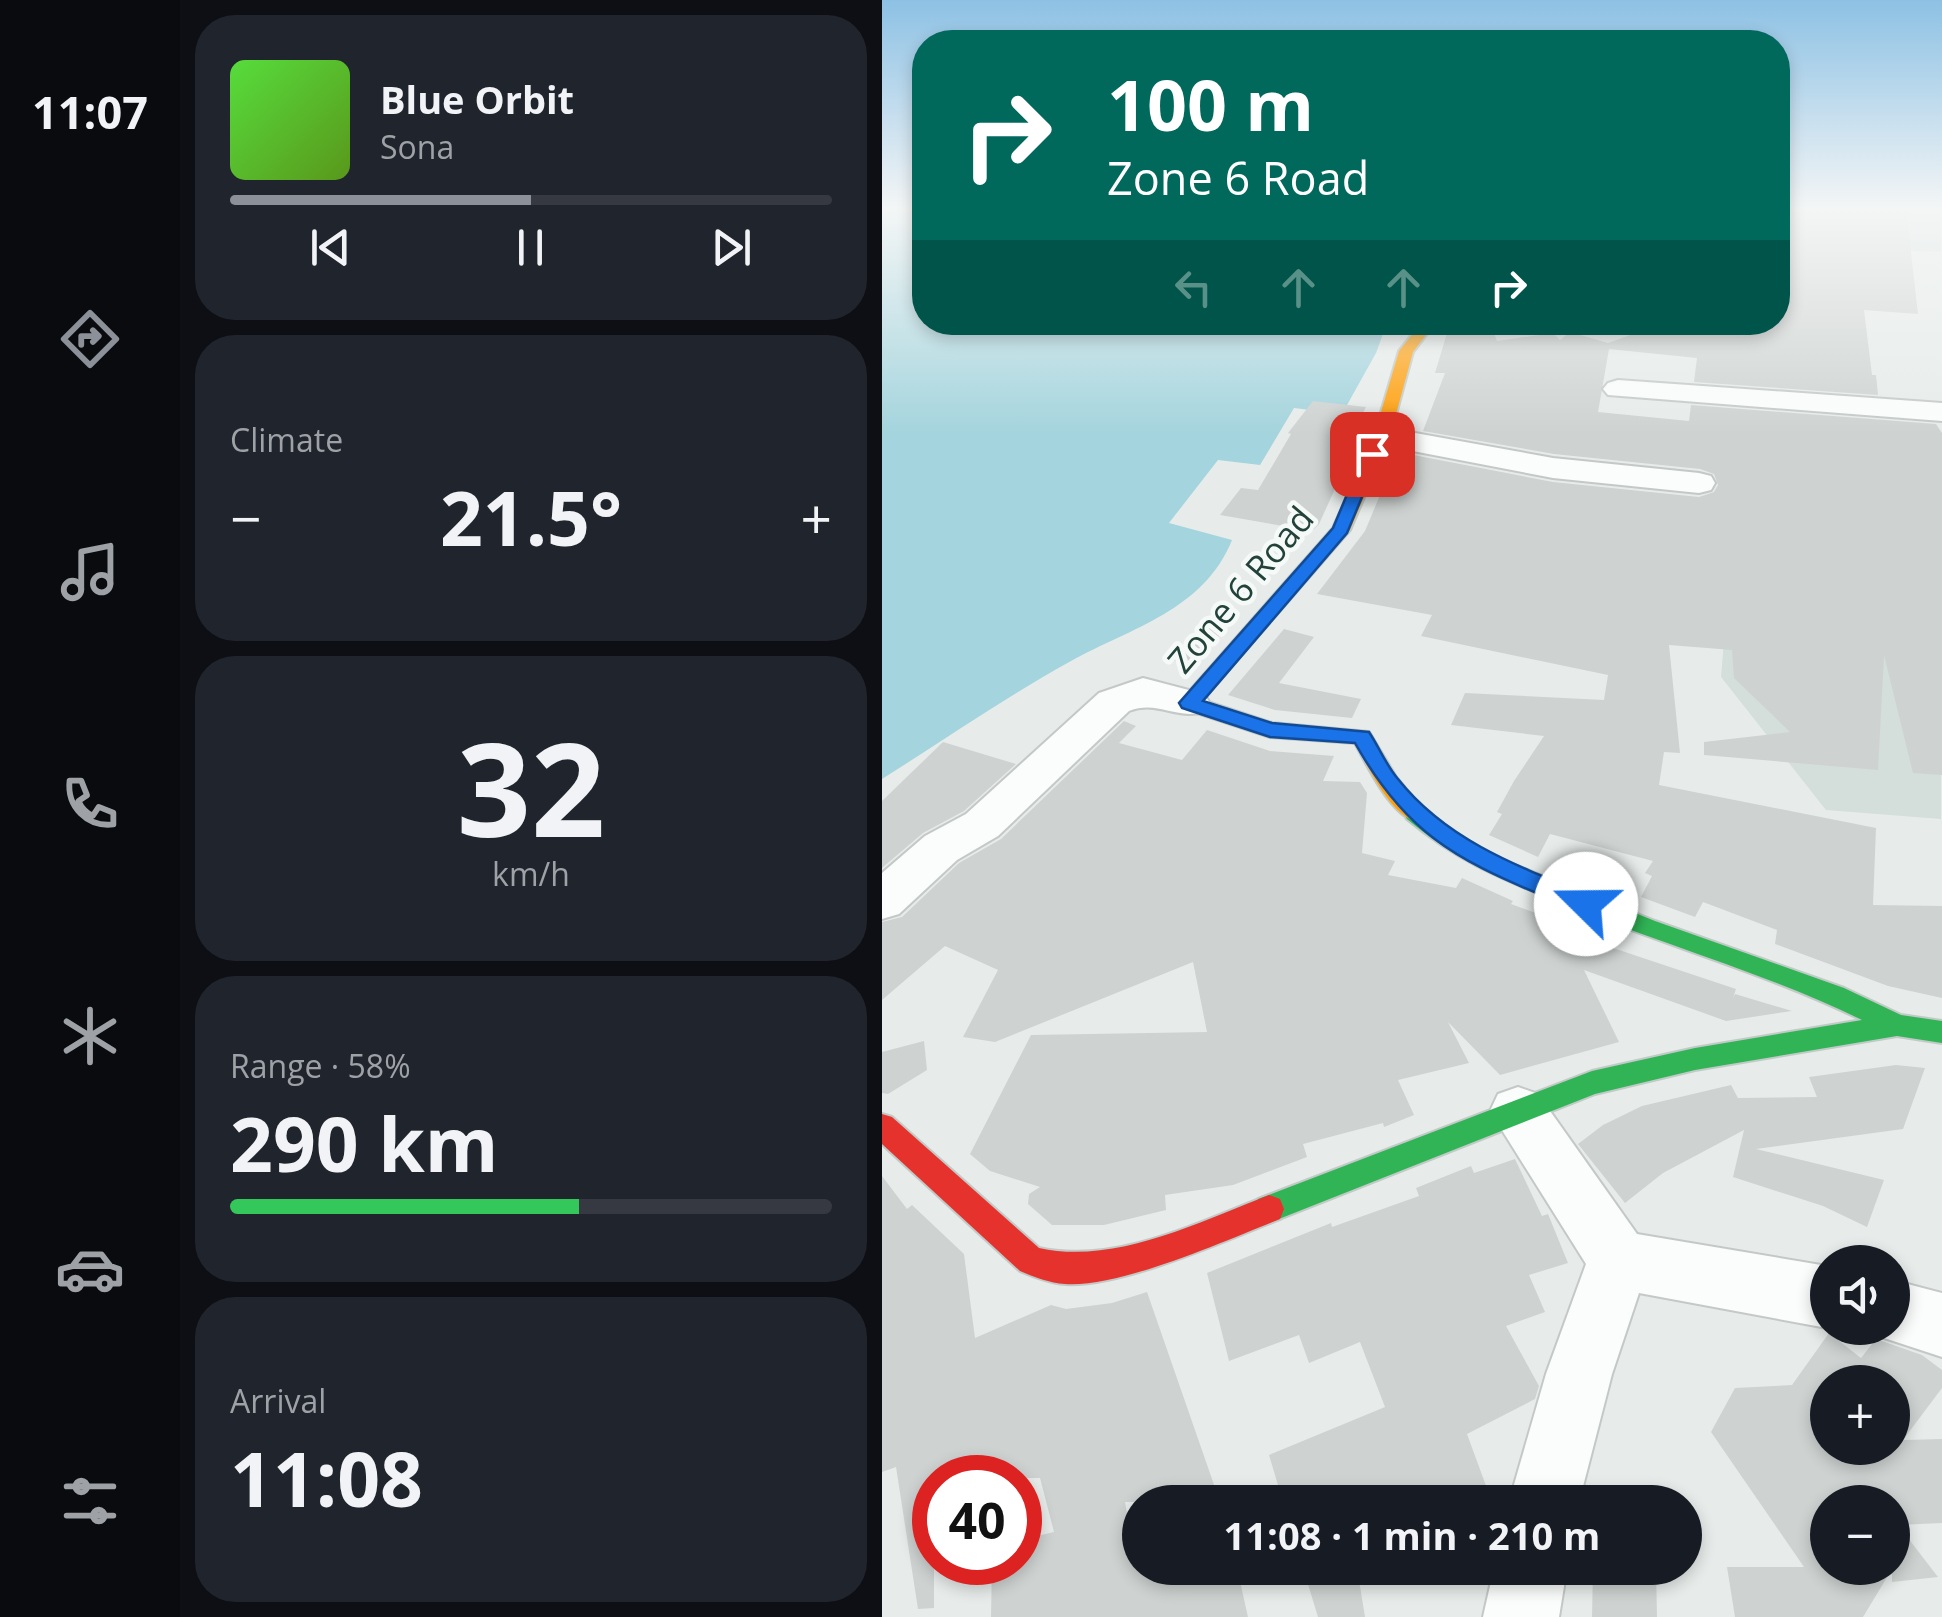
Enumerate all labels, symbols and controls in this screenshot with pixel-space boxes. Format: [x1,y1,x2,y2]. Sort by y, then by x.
text: 100 m [1107,56,1314,152]
icon: right [942,70,1072,200]
text: Blue Orbit [380,73,574,125]
text: 11:07 [32,81,148,142]
text: Sona [380,125,454,168]
text: Zone 6 Road [1107,147,1369,208]
icon: previous [303,220,358,275]
icon: pause [503,220,558,275]
icon: next [704,220,759,275]
icon: left [1166,260,1221,315]
icon: ahead [1271,260,1326,315]
icon: ahead [1376,260,1431,315]
icon: right [1481,260,1536,315]
icon: directions [55,304,125,374]
pin [1330,412,1415,497]
text: Climate [230,418,343,461]
icon: arrive [1345,427,1400,482]
text: 21.5° [440,466,622,568]
text: − [230,480,261,555]
text: + [801,480,832,555]
street label: Zone 6 Road [1156,496,1324,682]
icon: music [55,537,125,607]
text: 32 [457,698,605,875]
icon: phone [55,769,125,839]
text: km/h [492,852,570,895]
position arrow [1534,852,1638,956]
icon: climate [55,1001,125,1071]
text: Range · 58% [230,1044,411,1087]
text: 290 km [230,1092,498,1194]
icon: car [55,1234,125,1304]
map controls [1810,1245,1910,1585]
button: sound [1810,1245,1910,1345]
button: + [1810,1365,1910,1465]
text: Arrival [230,1379,326,1422]
text: 11:08 [230,1427,423,1529]
speed limit sign: 40 [912,1455,1042,1585]
icon: filters [55,1466,125,1536]
button: − [1810,1485,1910,1585]
text: 11:08 · 1 min · 210 m [1224,1509,1600,1561]

